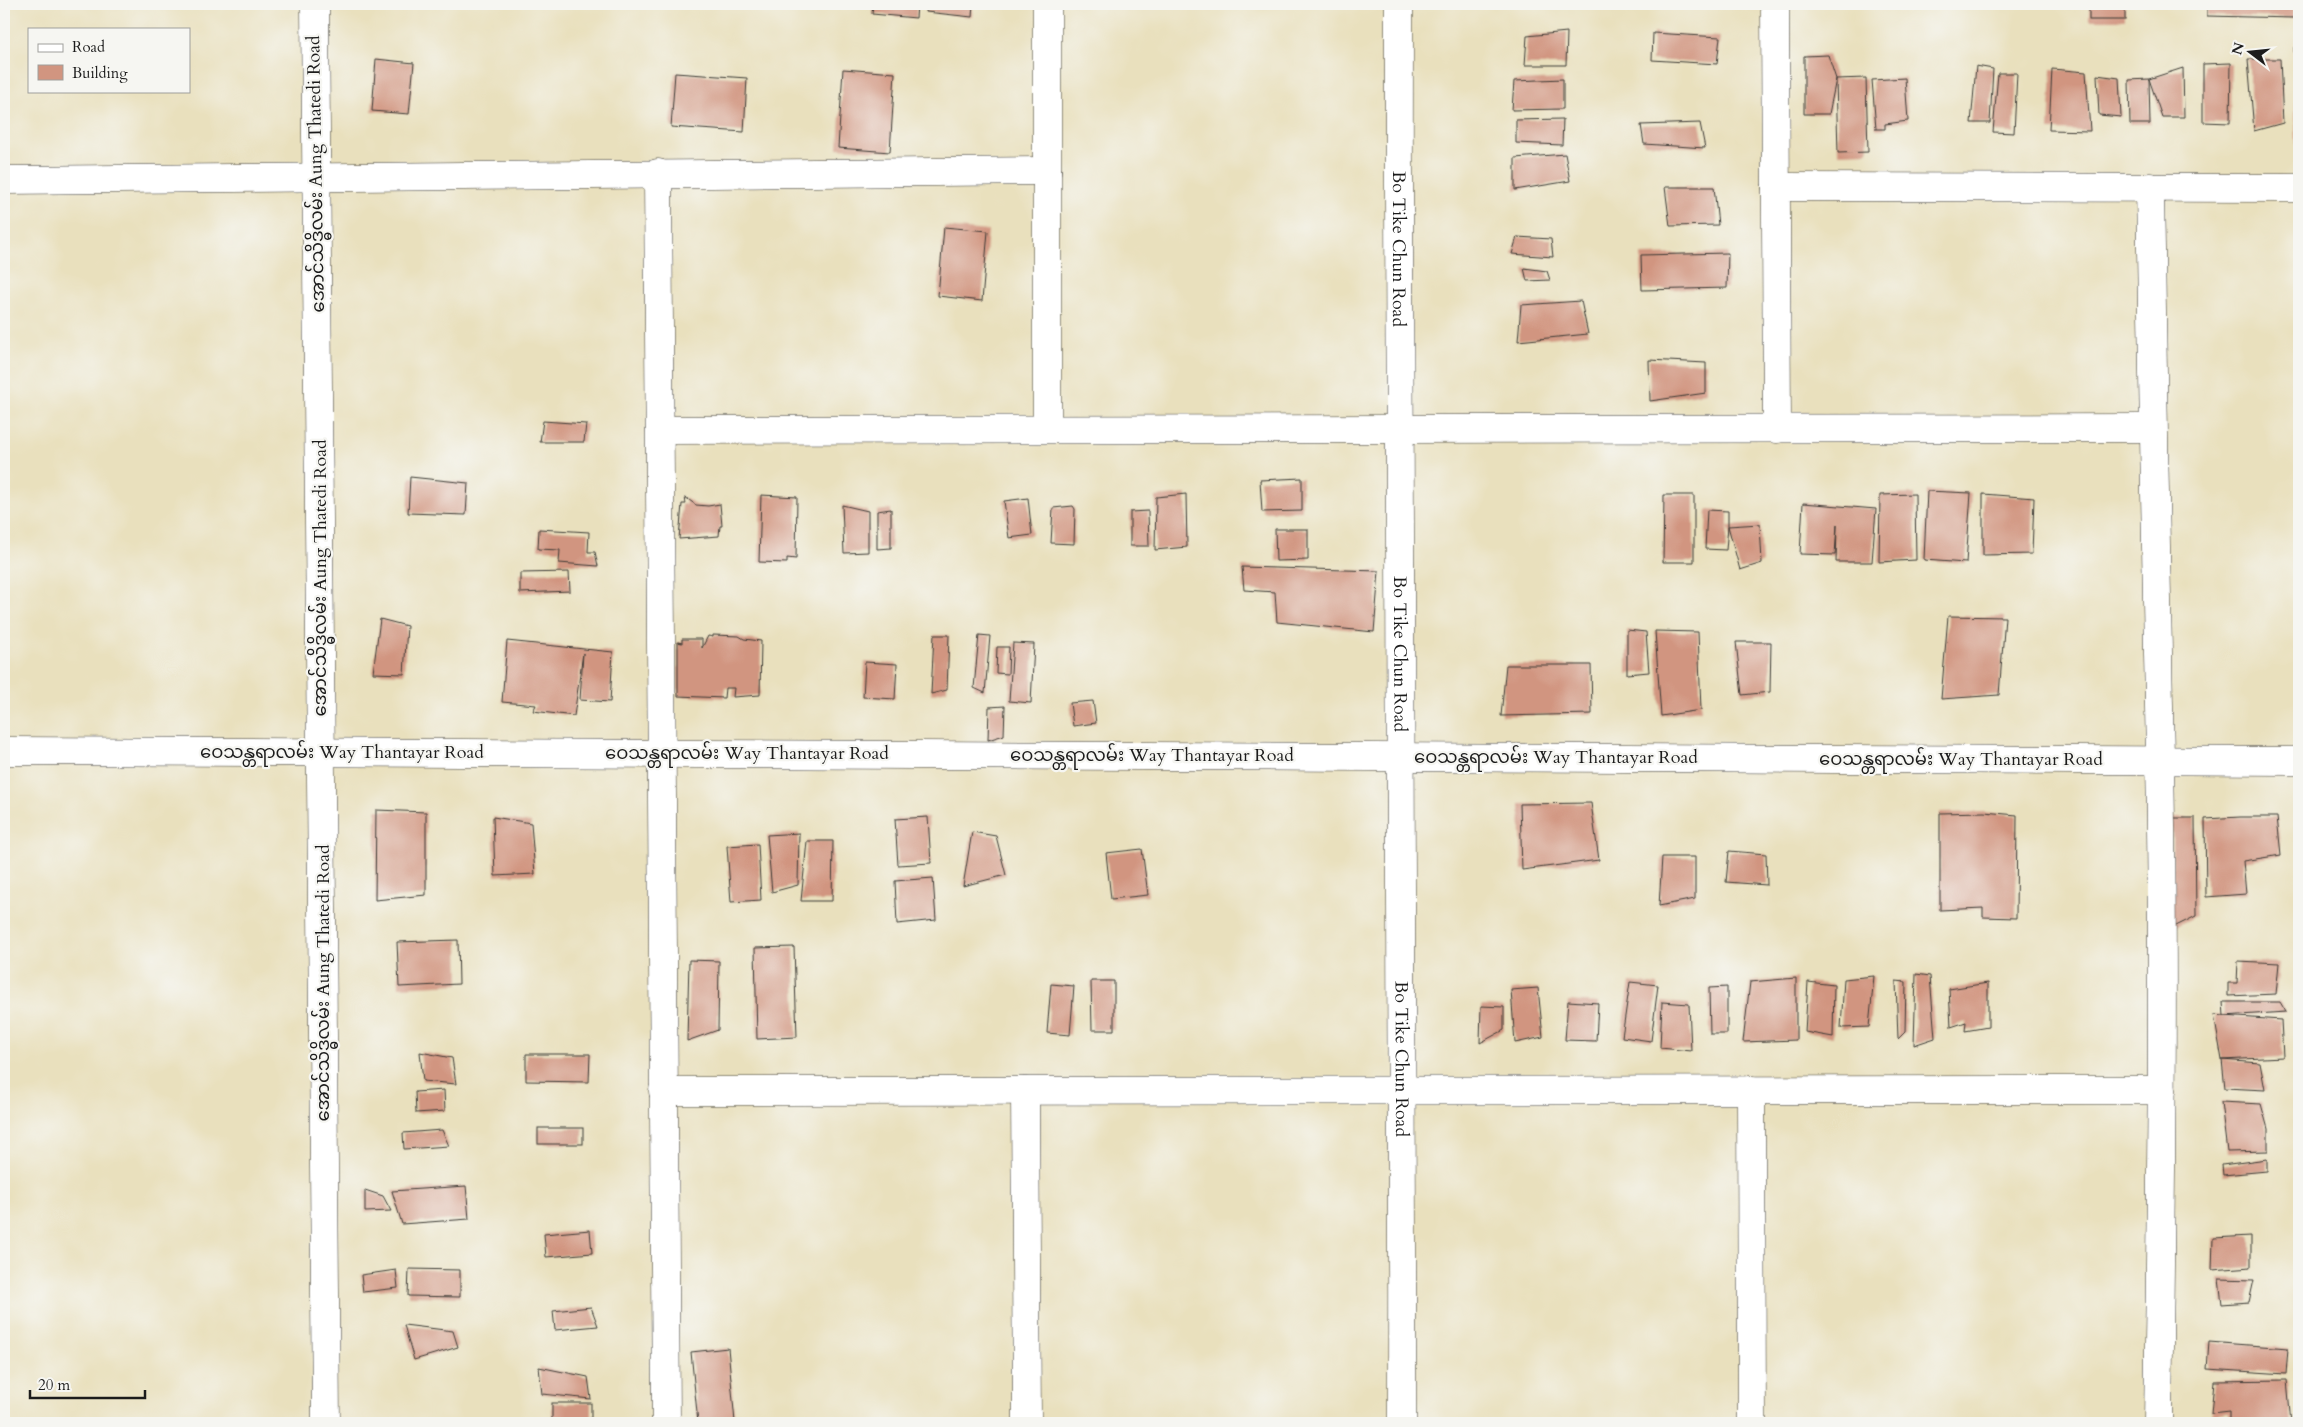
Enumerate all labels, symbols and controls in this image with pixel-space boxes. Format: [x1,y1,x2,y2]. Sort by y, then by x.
legend [28,28,190,92]
north arrow [2226,28,2276,78]
street label: အောင်သိဒ္ဓိလမ်း Aung Thatedi Road [299,35,333,313]
text: Road [72,37,105,57]
text: N [2227,40,2249,57]
text: Building [72,63,128,83]
street label: Bo Tike Chun Road [1386,171,1412,327]
street label: အောင်သိဒ္ဓိလမ်း Aung Thatedi Road [306,439,335,717]
street label: Bo Tike Chun Road [1387,576,1413,732]
street label: ဝေသန္တရာလမ်း Way Thantayar Road [200,739,484,767]
street label: ဝေသန္တရာလမ်း Way Thantayar Road [605,740,889,768]
street label: ဝေသန္တရာလမ်း Way Thantayar Road [1010,742,1294,770]
street label: ဝေသန္တရာလမ်း Way Thantayar Road [1414,744,1698,772]
street label: ဝေသန္တရာလမ်း Way Thantayar Road [1819,746,2103,774]
street label: အောင်သိဒ္ဓိလမ်း Aung Thatedi Road [309,844,338,1122]
street label: Bo Tike Chun Road [1389,981,1414,1137]
scale bar [30,1367,145,1399]
text: 20 m [38,1375,70,1395]

